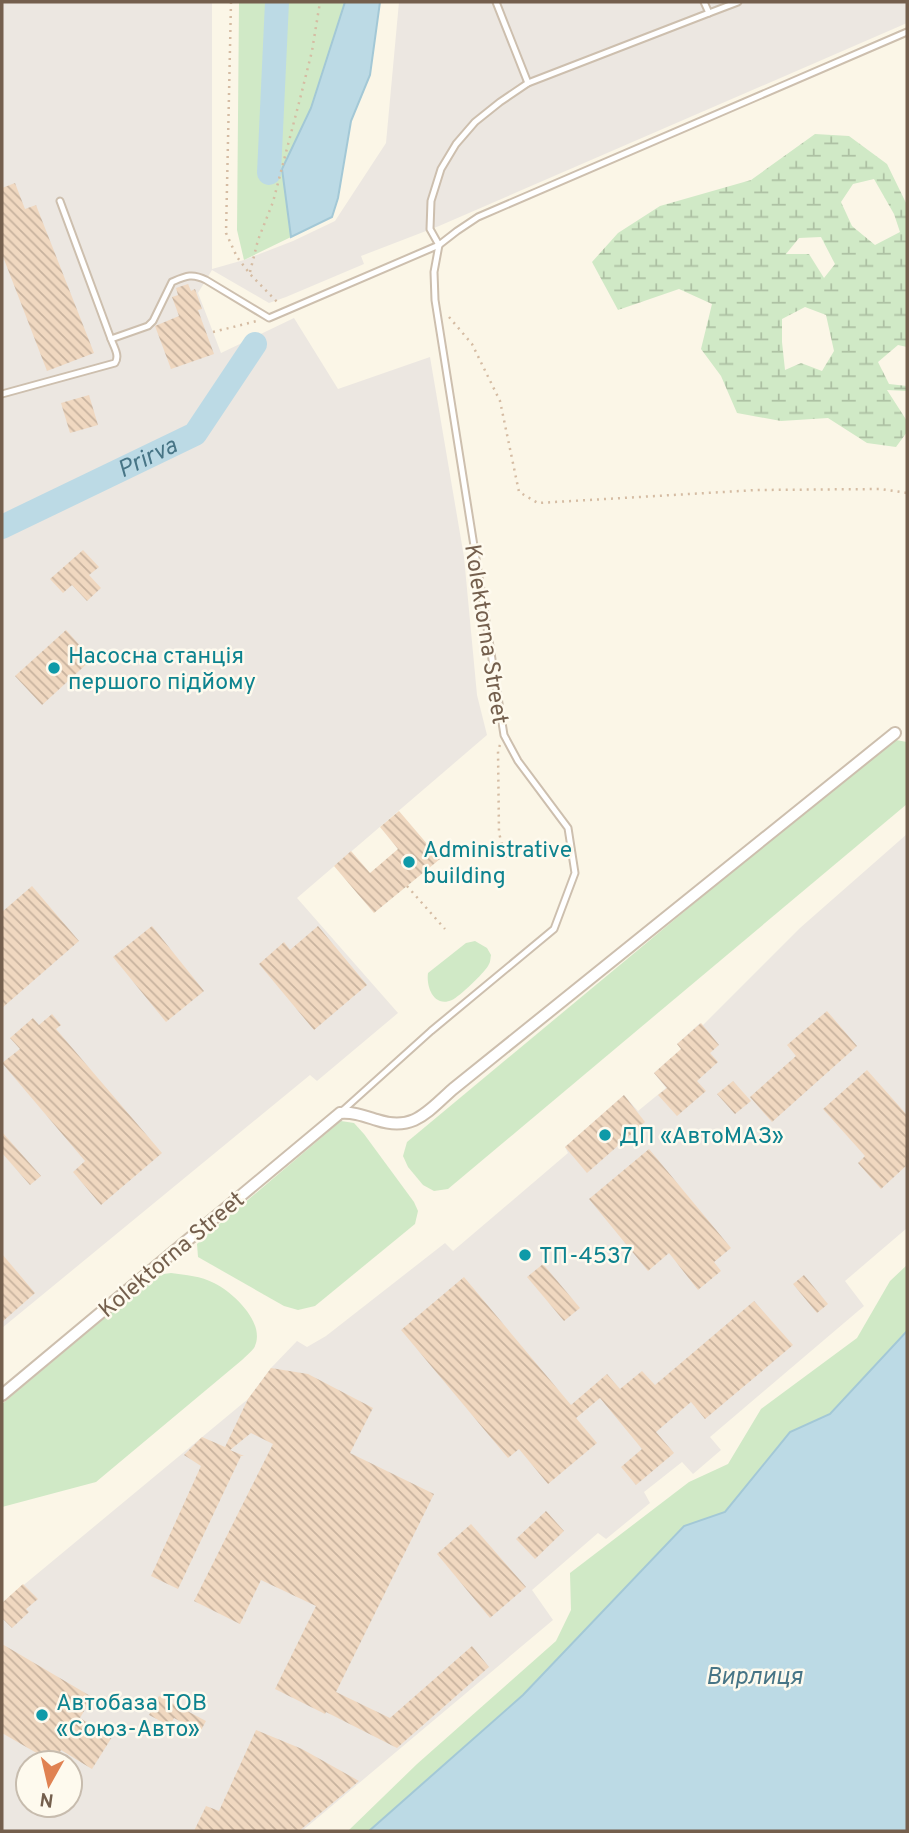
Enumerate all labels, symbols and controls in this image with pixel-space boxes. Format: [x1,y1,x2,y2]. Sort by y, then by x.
water label: Prirva [113,432,183,486]
street label: Kolektorna Street [456,542,513,726]
place label: Насосна станція першого підйому [68,643,256,698]
marker: Насосна станція першого підйому [46,660,62,676]
place label: Administrative building [423,837,572,892]
marker: Administrative building [401,854,417,870]
place label: ДП «АвтоМАЗ» [619,1123,784,1152]
marker: ДП «АвтоМАЗ» [597,1127,613,1143]
street label: Kolektorna Street [94,1186,252,1325]
place label: ТП-4537 [539,1243,633,1272]
marker: ТП-4537 [517,1247,533,1263]
water label: Вирлиця [706,1663,803,1693]
place label: Автобаза ТОВ «Союз-Авто» [56,1690,207,1745]
marker: Автобаза ТОВ «Союз-Авто» [34,1707,50,1723]
north arrow [14,1749,84,1819]
text: N [38,1786,55,1812]

